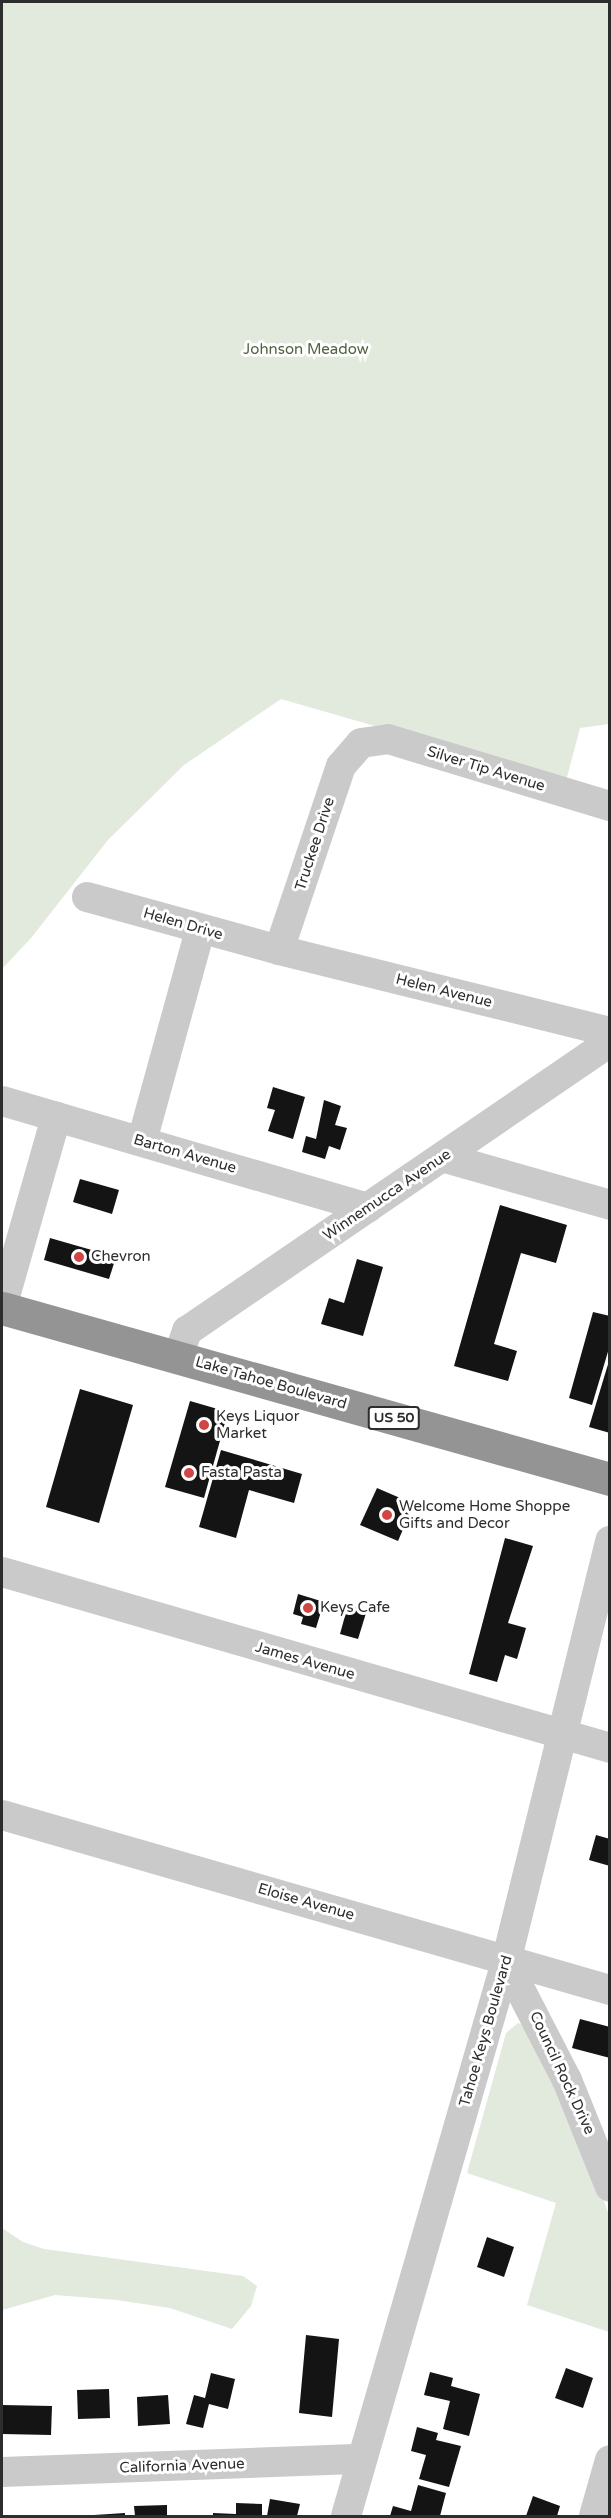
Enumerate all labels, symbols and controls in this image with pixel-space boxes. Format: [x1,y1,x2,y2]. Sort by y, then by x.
park label: Johnson Meadow [243,341,369,359]
street label: Silver Tip Avenue [425,743,547,795]
street label: Truckee Drive [291,795,339,893]
street label: Helen Drive [141,904,225,944]
street label: Helen Avenue [394,970,494,1012]
street label: Barton Avenue [132,1131,238,1177]
street label: Winnemucca Avenue [320,1146,454,1244]
place label: Chevron [91,1248,151,1266]
marker: Chevron [72,1250,86,1264]
street label: Lake Tahoe Boulevard [193,1353,349,1413]
place label: Keys Liquor Market [216,1407,299,1442]
road number: US 50 [367,1407,421,1429]
marker: Keys Liquor Market [197,1418,211,1432]
place label: Fasta Pasta [201,1464,282,1482]
marker: Fasta Pasta [182,1466,196,1480]
place label: Welcome Home Shoppe Gifts and Decor [399,1497,570,1532]
marker: Welcome Home Shoppe Gifts and Decor [380,1508,394,1522]
place label: Keys Cafe [320,1599,390,1617]
marker: Keys Cafe [301,1601,315,1615]
street label: James Avenue [253,1638,357,1684]
street label: Eloise Avenue [256,1880,356,1924]
street label: Tahoe Keys Boulevard [456,1953,516,2109]
street label: Council Rock Drive [526,2009,598,2137]
street label: California Avenue [119,2455,245,2477]

